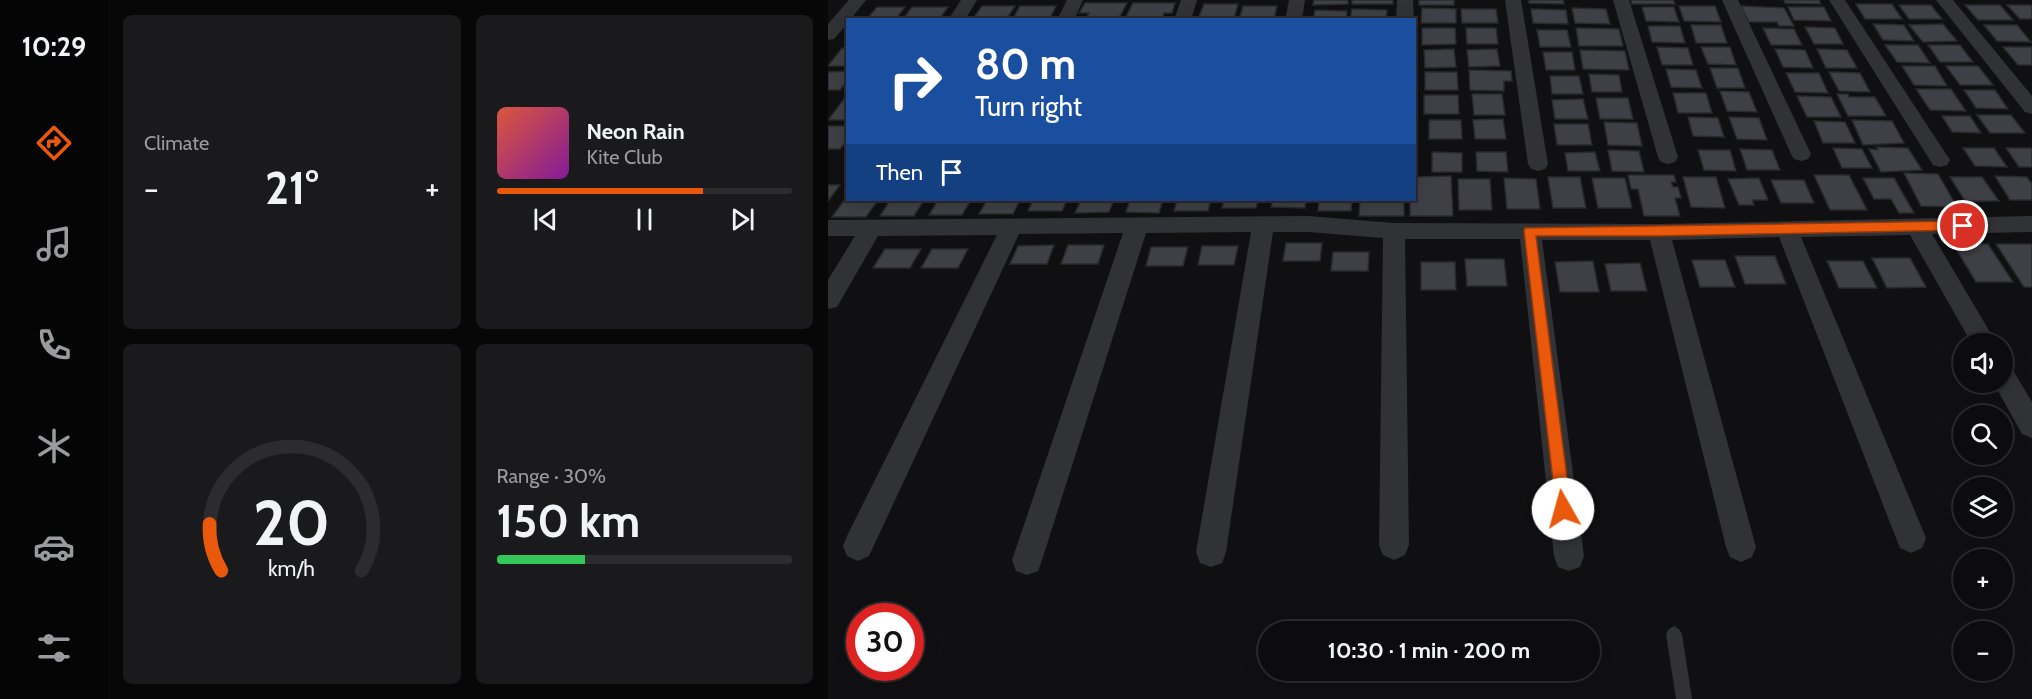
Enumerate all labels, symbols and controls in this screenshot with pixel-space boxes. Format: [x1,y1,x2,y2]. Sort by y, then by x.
text: 10:29 [22,30,86,63]
text: 80 m [975,38,1076,90]
icon: right [876,42,954,120]
text: Turn right [975,90,1082,123]
text: Neon Rain [587,118,685,145]
icon: directions [33,122,75,164]
text: Climate [144,131,209,155]
text: Kite Club [587,145,663,169]
icon: arrive [935,156,968,189]
text: Then [876,159,923,186]
text: 21° [265,161,318,215]
text: − [144,168,159,208]
text: + [425,168,439,208]
pin [1937,200,1988,251]
icon: previous [529,203,562,236]
icon: pause [628,203,661,236]
icon: next [726,203,759,236]
icon: arrive [1946,209,1979,242]
icon: music [33,223,75,265]
icon: phone [33,324,75,366]
map controls [1953,333,2013,681]
button: sound [1953,333,2013,393]
button: search [1953,405,2013,465]
icon: climate [33,425,75,467]
text: Range · 30% [497,464,606,488]
position arrow [1531,477,1595,541]
button: layers [1953,477,2013,537]
text: 20 [253,485,330,561]
text: 150 km [497,494,640,548]
icon: car [33,526,75,568]
button: + [1953,549,2013,609]
text: km/h [268,555,315,581]
speed limit sign: 30 [846,603,924,681]
button: − [1953,621,2013,681]
icon: filters [33,627,75,669]
text: 10:30 · 1 min · 200 m [1328,637,1530,664]

